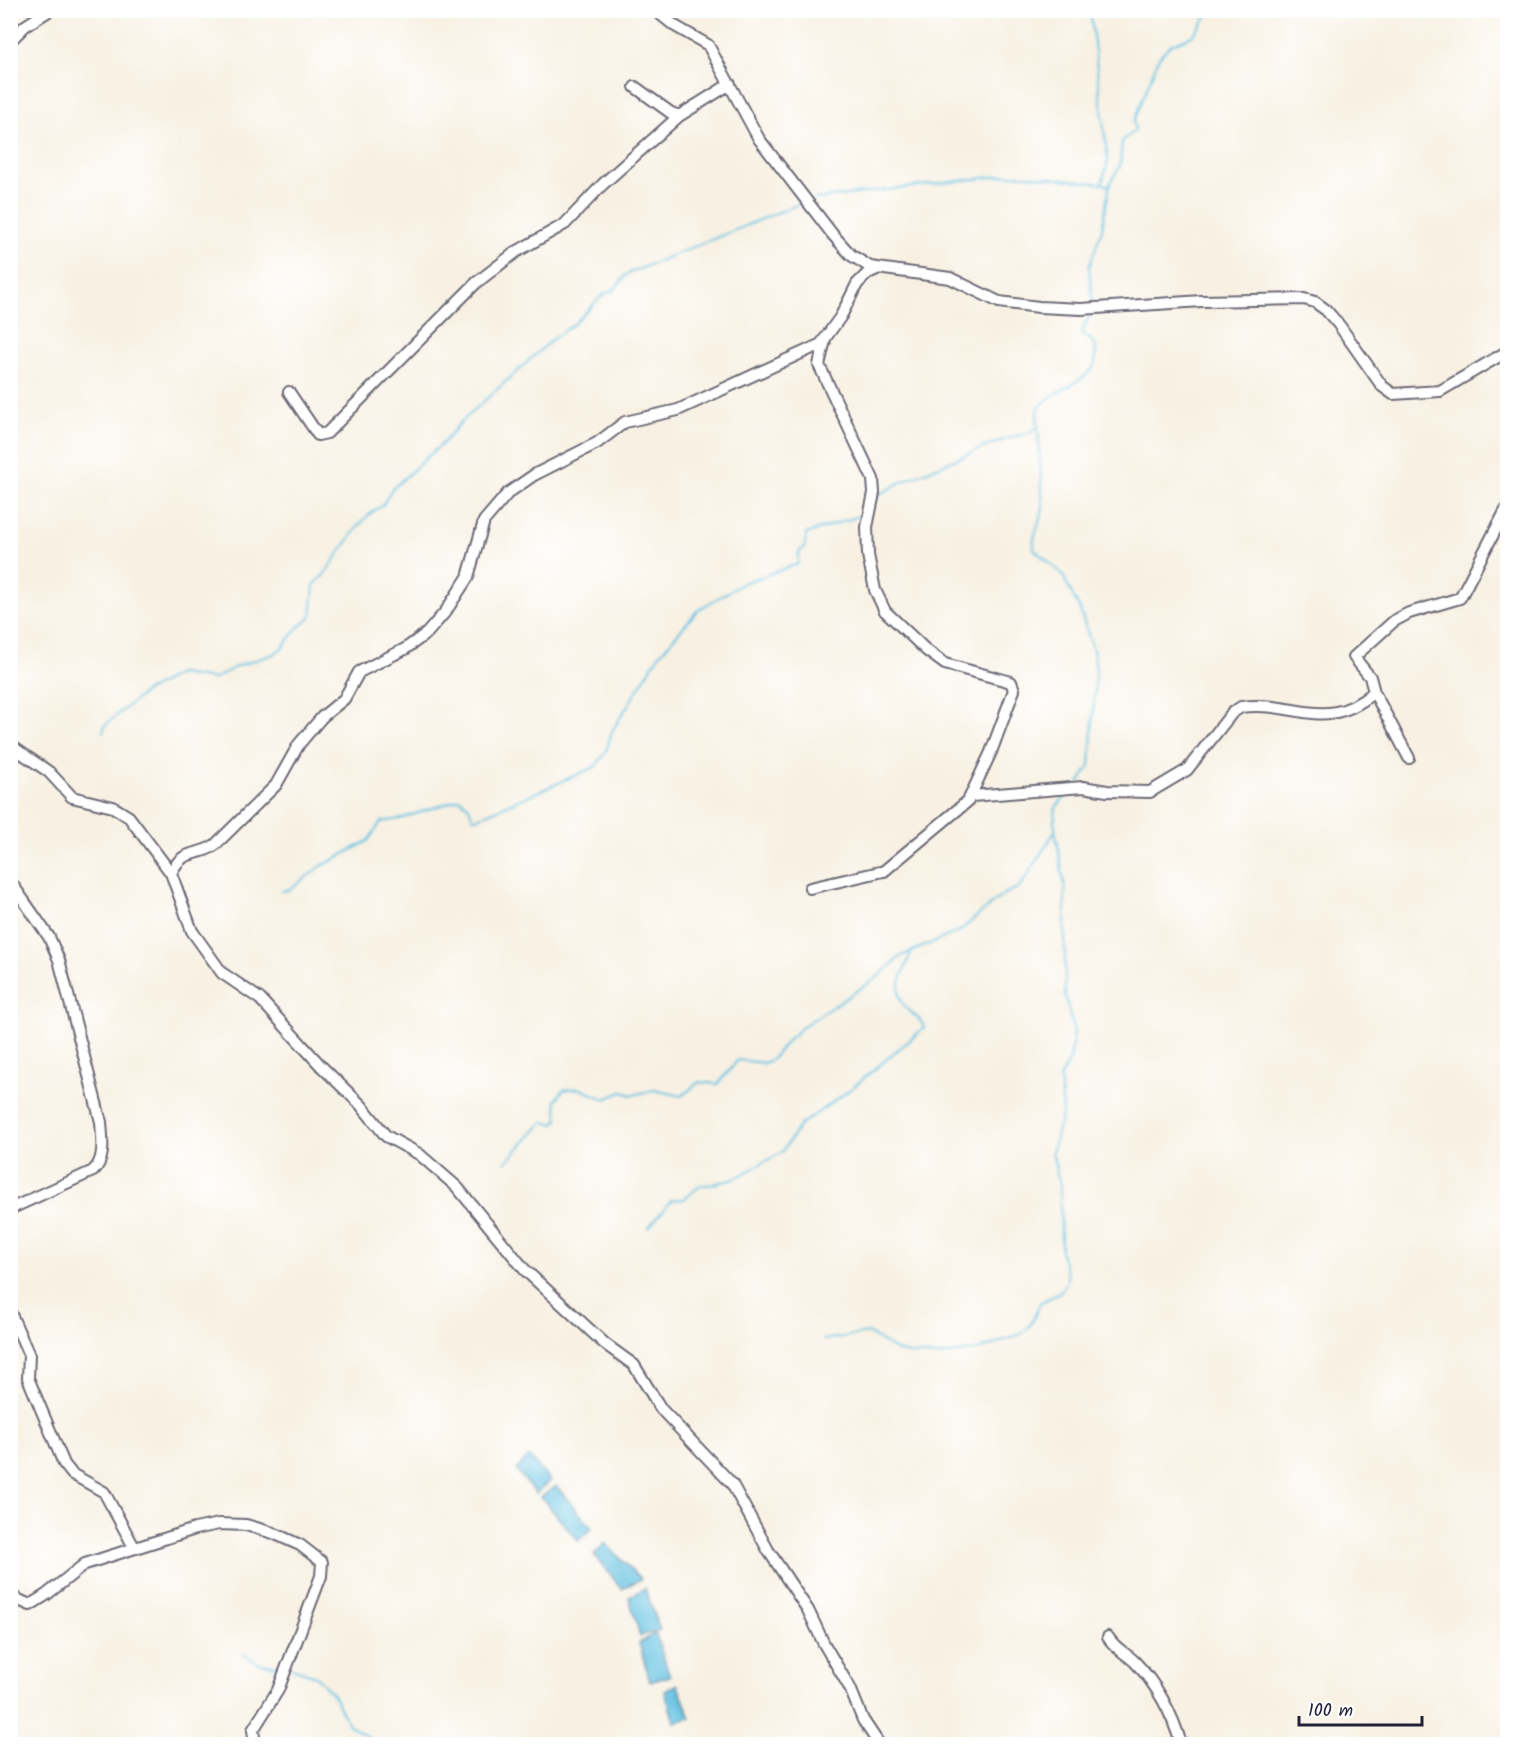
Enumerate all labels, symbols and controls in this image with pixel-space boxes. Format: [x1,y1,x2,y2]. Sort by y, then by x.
scale bar [1299,1689,1422,1727]
text: 100 m [1308,1697,1353,1726]

